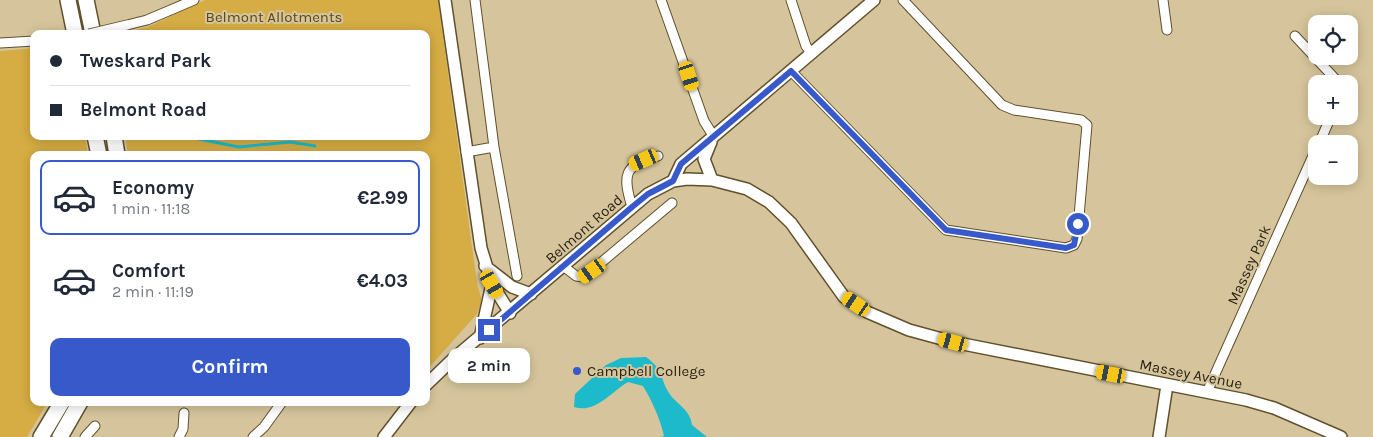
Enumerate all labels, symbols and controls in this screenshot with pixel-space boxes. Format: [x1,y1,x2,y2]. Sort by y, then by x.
park label: Belmont Allotments [206,8,342,26]
map controls [1308,15,1358,185]
button: locate [1308,15,1358,65]
text: Tweskard Park [80,50,211,72]
car [677,59,700,93]
button: + [1308,75,1358,125]
text: Belmont Road [80,99,207,121]
button: − [1308,135,1358,185]
car [627,147,660,173]
icon: car [52,175,97,220]
text: Economy [112,177,194,199]
text: €2.99 [357,187,408,209]
street label: Belmont Road [542,191,626,267]
text: 1 min · 11:18 [112,199,190,218]
route start [1067,213,1089,235]
street label: Massey Park [1223,222,1275,308]
car [575,256,608,286]
icon: car [52,258,97,303]
text: Comfort [112,260,186,282]
car [478,267,505,301]
text: €4.03 [357,270,408,292]
text: 2 min · 11:19 [112,282,194,301]
car [839,289,872,319]
route end [478,319,500,341]
car [936,331,969,353]
button: Confirm [50,338,410,396]
callout: 2 min [448,348,530,382]
street label: Massey Avenue [1138,355,1244,393]
text: 2 min [467,356,511,375]
place label: Campbell College [587,362,705,380]
car [1094,364,1127,384]
marker: Campbell College [571,365,583,377]

